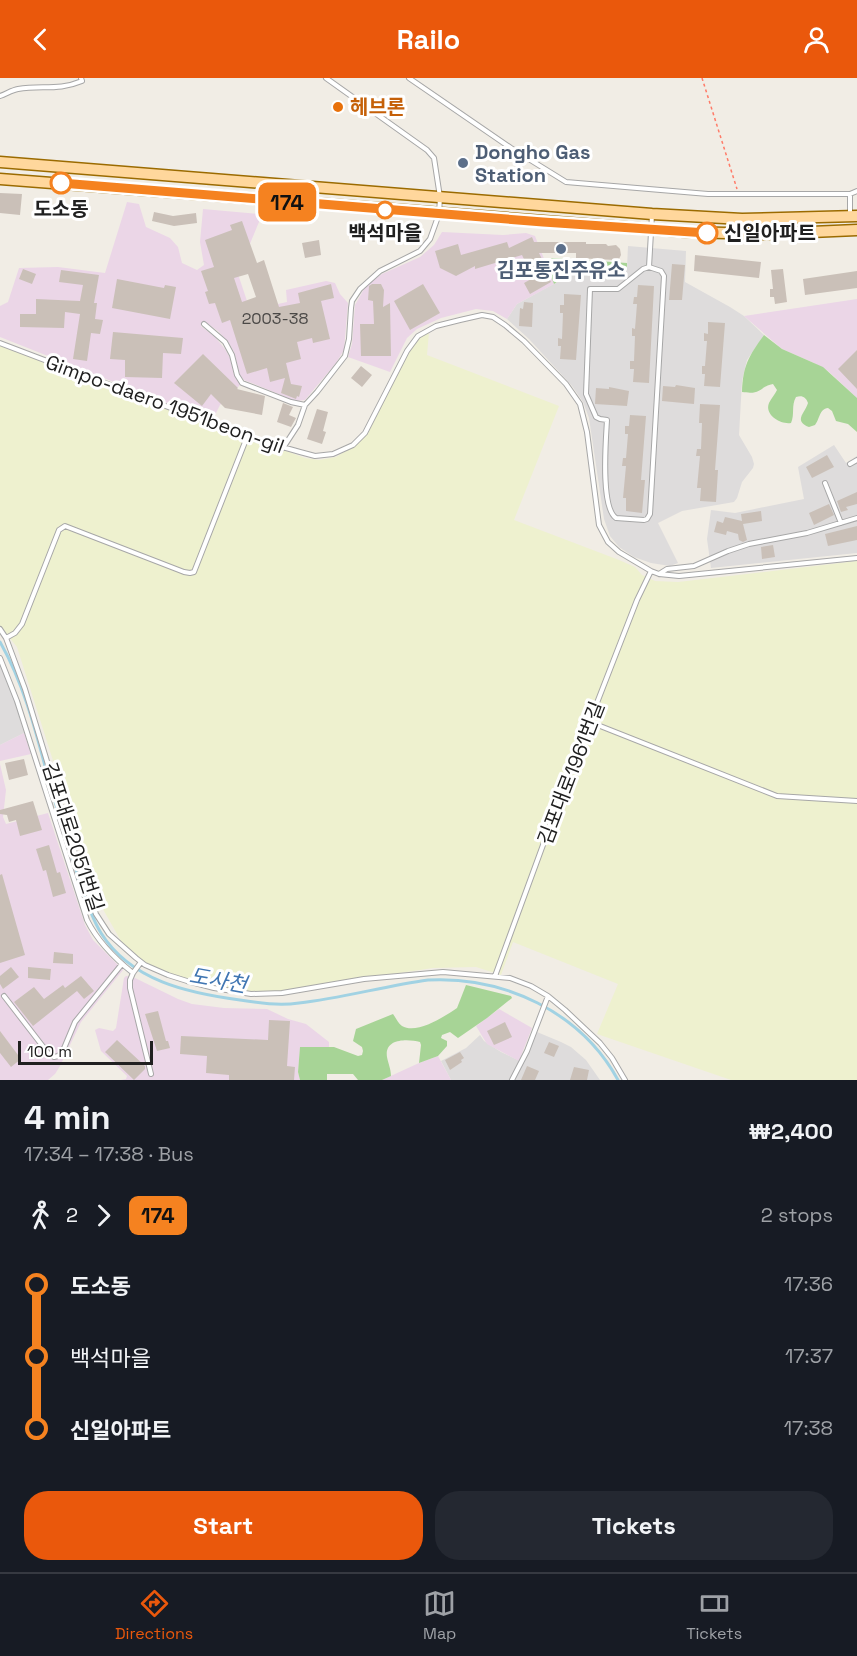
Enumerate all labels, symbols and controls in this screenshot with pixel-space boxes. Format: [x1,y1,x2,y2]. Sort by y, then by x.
text: Railo [397,22,460,57]
icon: back [24,23,57,56]
icon: person [800,23,833,56]
place label: 헤브론 [350,94,405,120]
marker: 헤브론 [331,100,345,114]
place label: Dongho Gas Station [475,139,590,188]
marker: Dongho Gas Station [456,156,470,170]
marker: 도소동 [50,172,72,194]
line badge: 174 [252,182,322,222]
text: 174 [270,189,304,216]
place label: 도소동 [33,196,89,222]
marker: 백석마을 [376,201,394,219]
place label: 백석마을 [348,220,422,246]
place label: 신일아파트 [724,220,816,246]
marker: 신일아파트 [696,222,718,244]
marker: 김포통진주유소 [554,242,568,256]
place label: 김포통진주유소 [497,257,625,283]
house number: 2003-38 [242,308,308,329]
street label: Gimpo-daero 1951beon-gil [42,349,288,459]
street label: 김포대로1961번길 [532,698,610,848]
street label: 김포대로2051번길 [37,759,109,915]
water label: 도사천 [187,962,252,999]
scale bar [18,1038,153,1066]
text: 100 m [27,1041,72,1062]
text: 4 min [24,1097,111,1139]
text: ₩2,400 [749,1117,833,1145]
text: 17:34 – 17:38 · Bus [24,1141,194,1167]
icon: walk [24,1199,57,1232]
icon: forward [87,1199,120,1232]
text: 2 [66,1202,78,1228]
text: 174 [141,1202,175,1229]
text: 2 stops [761,1202,833,1228]
text: 17:36 [784,1271,833,1297]
text: 도소동 [70,1272,131,1300]
text: 17:37 [785,1343,833,1369]
text: 백석마을 [70,1344,151,1372]
text: 17:38 [784,1415,833,1441]
text: 신일아파트 [70,1416,171,1444]
button: Start [24,1491,423,1560]
button: Tickets [435,1491,833,1560]
tab: Directions [115,1587,193,1644]
tab: Map [423,1587,456,1644]
tab: Tickets [686,1587,742,1644]

